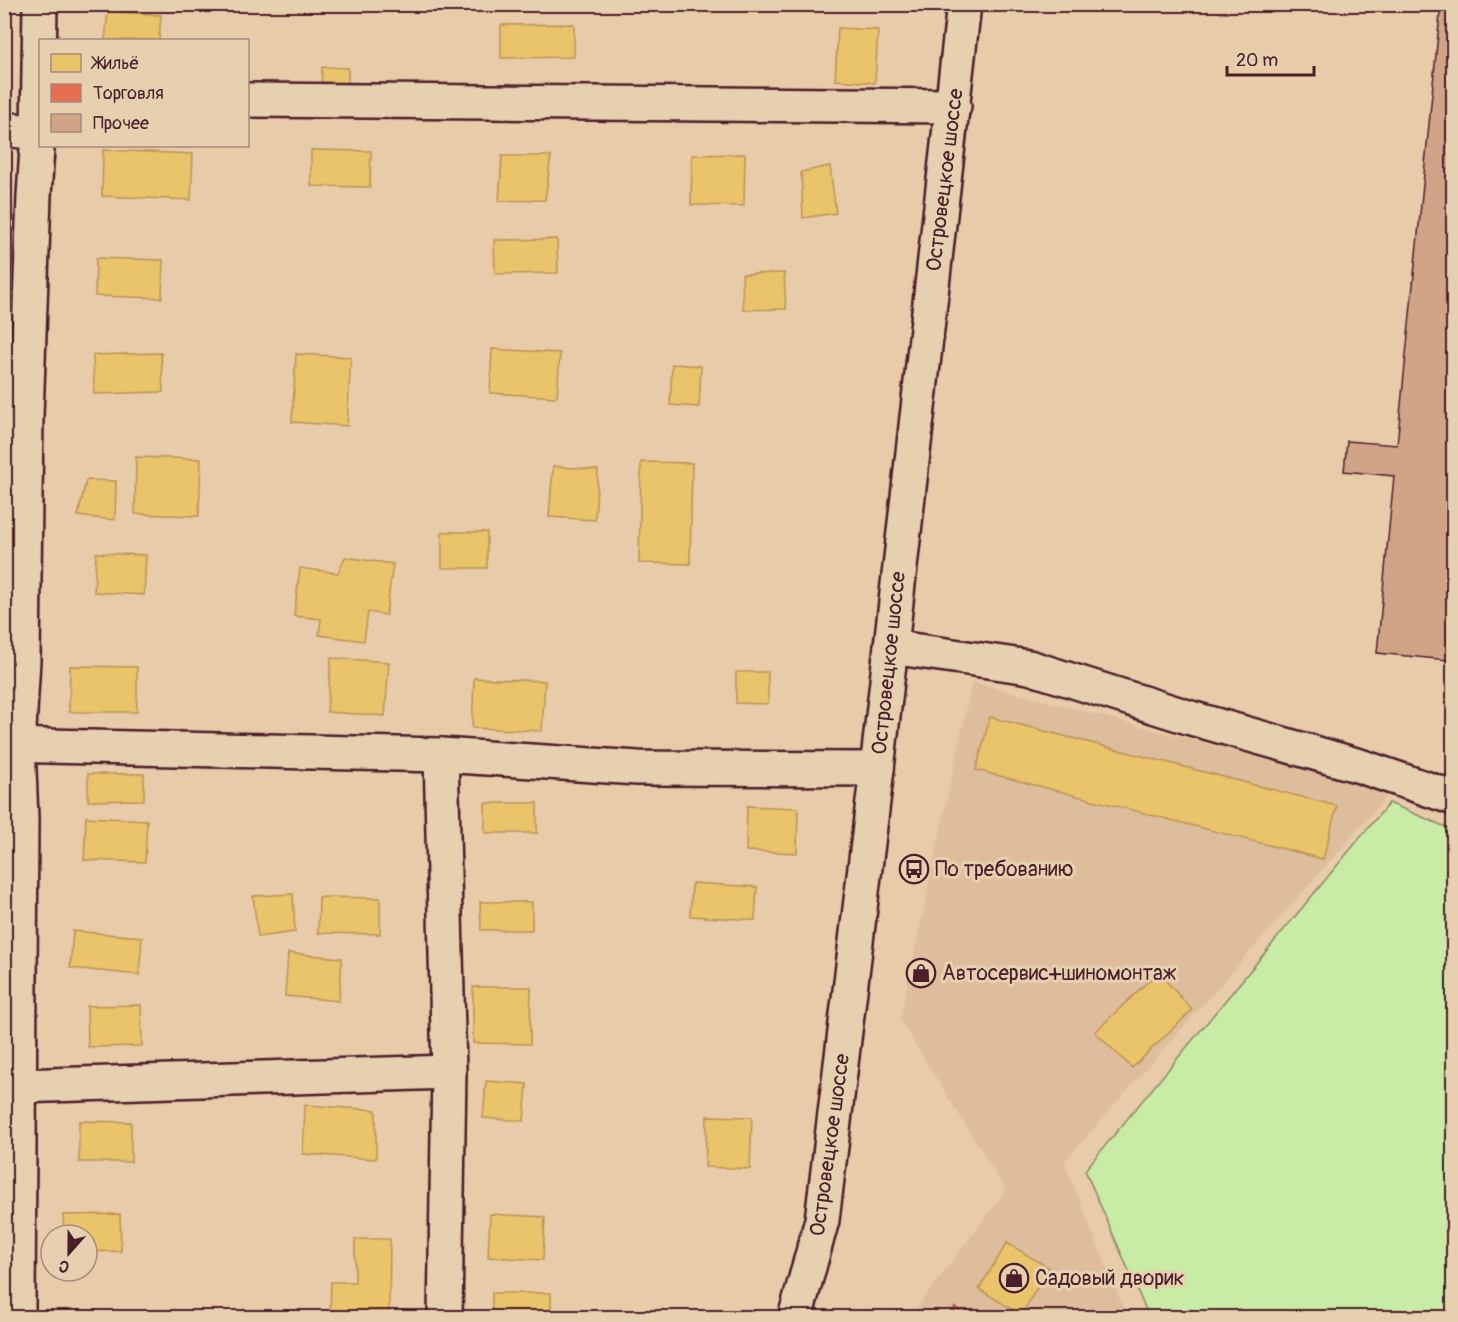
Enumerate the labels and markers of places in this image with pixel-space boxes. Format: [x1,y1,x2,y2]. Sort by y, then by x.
bus stop icon: По требованию [898,853,930,885]
place label: По требованию [935,856,1074,883]
shop icon: Автосервис+шиномонтаж [905,957,937,989]
place label: Автосервис+шиномонтаж [942,960,1177,987]
shop icon: Садовый дворик [998,1262,1030,1294]
place label: Садовый дворик [1035,1265,1185,1292]

